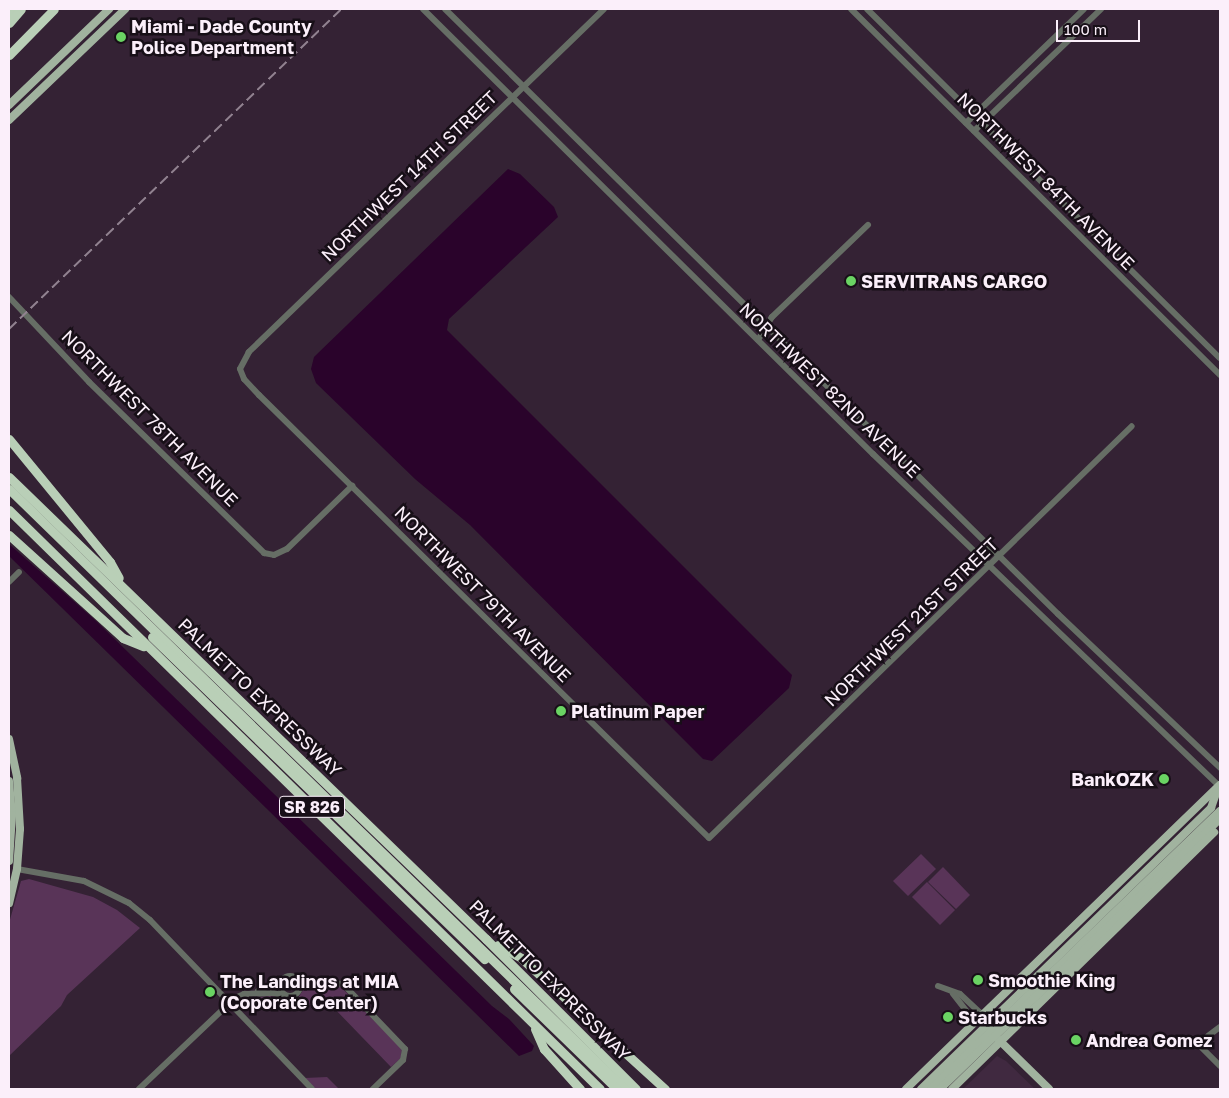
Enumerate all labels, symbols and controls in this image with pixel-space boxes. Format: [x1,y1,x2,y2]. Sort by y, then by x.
scale bar [1059,10,1143,42]
place label: Miami - Dade County Police Department [131,16,312,58]
text: 100 m [1064,20,1107,38]
marker: Miami - Dade County Police Department [115,31,127,43]
street label: NORTHWEST 14TH STREET [317,86,501,266]
street label: NORTHWEST 84TH AVENUE [953,88,1139,274]
place label: SERVITRANS CARGO [861,270,1047,292]
marker: SERVITRANS CARGO [845,275,857,287]
street label: NORTHWEST 82ND AVENUE [735,298,925,482]
street label: NORTHWEST 78TH AVENUE [57,325,243,511]
street label: NORTHWEST 79TH AVENUE [390,501,576,687]
street label: NORTHWEST 21ST STREET [820,533,1002,711]
street label: PALMETTO EXPRESSWAY [174,613,346,781]
place label: Platinum Paper [571,700,704,722]
marker: Platinum Paper [555,705,567,717]
place label: BankOZK [1071,768,1154,790]
marker: BankOZK [1158,773,1170,785]
road number: SR 826 [278,794,346,820]
street label: PALMETTO EXPRESSWAY [465,895,635,1065]
place label: Smoothie King [988,969,1115,991]
place label: The Landings at MIA (Coporate Center) [220,971,399,1014]
marker: Smoothie King [972,974,984,986]
marker: The Landings at MIA (Coporate Center) [204,986,216,998]
place label: Starbucks [958,1006,1047,1028]
marker: Starbucks [942,1011,954,1023]
place label: Andrea Gomez [1086,1029,1213,1051]
marker: Andrea Gomez [1070,1034,1082,1046]

